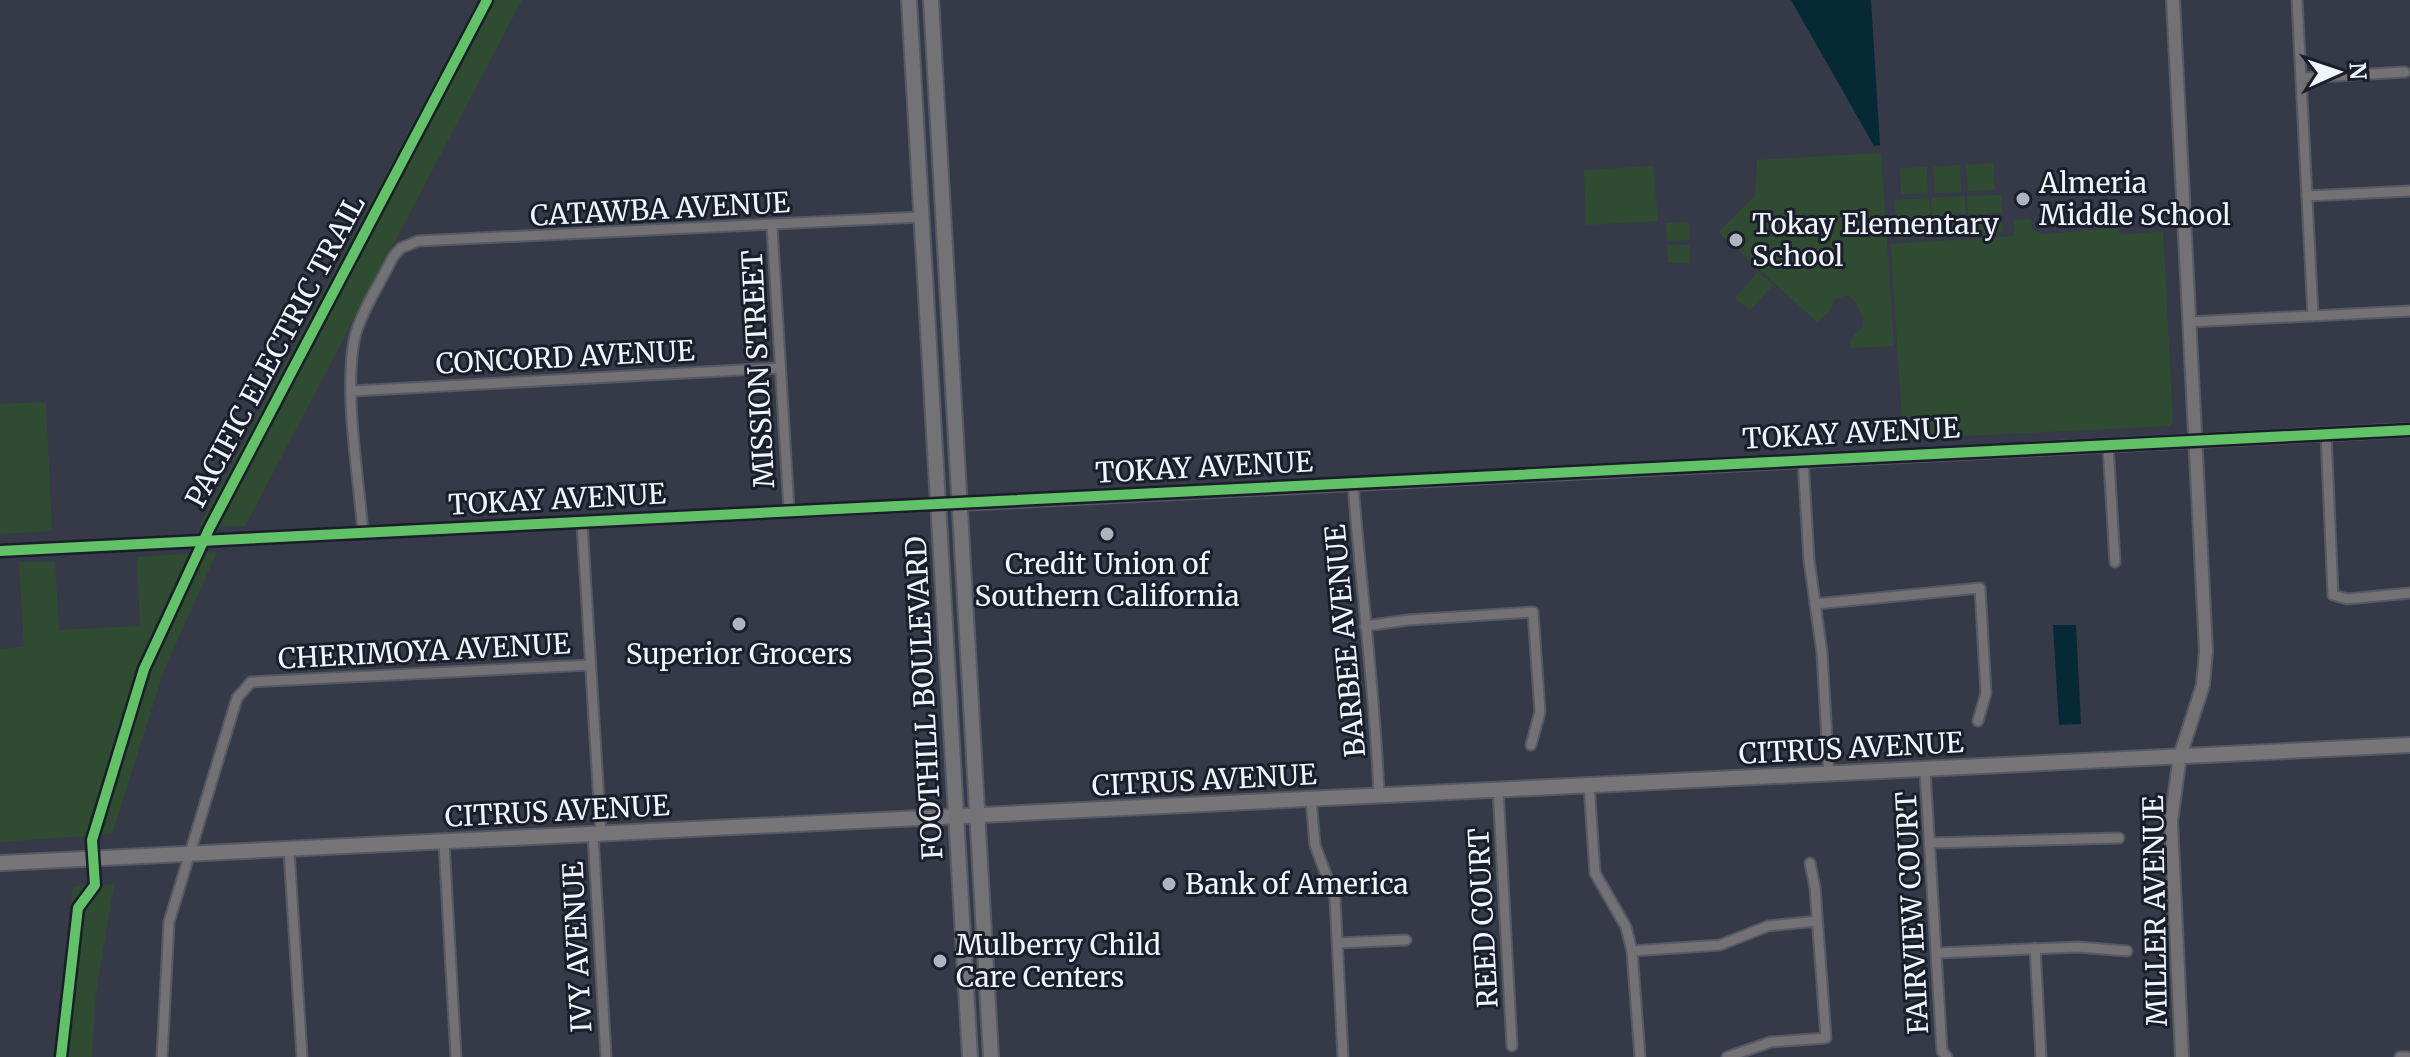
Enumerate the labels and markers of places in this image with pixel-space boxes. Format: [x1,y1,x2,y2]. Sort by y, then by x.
place label: Almeria Middle School [2038,165,2231,233]
marker: Almeria Middle School [2014,190,2032,208]
place label: Tokay Elementary School [1752,206,2000,274]
marker: Tokay Elementary School [1727,231,1745,249]
marker: Credit Union of Southern California [1098,525,1116,543]
place label: Credit Union of Southern California [974,546,1240,614]
marker: Superior Grocers [730,615,748,633]
place label: Superior Grocers [626,636,852,672]
place label: Bank of America [1185,866,1409,902]
marker: Bank of America [1160,875,1178,893]
place label: Mulberry Child Care Centers [956,927,1161,995]
marker: Mulberry Child Care Centers [931,952,949,970]

